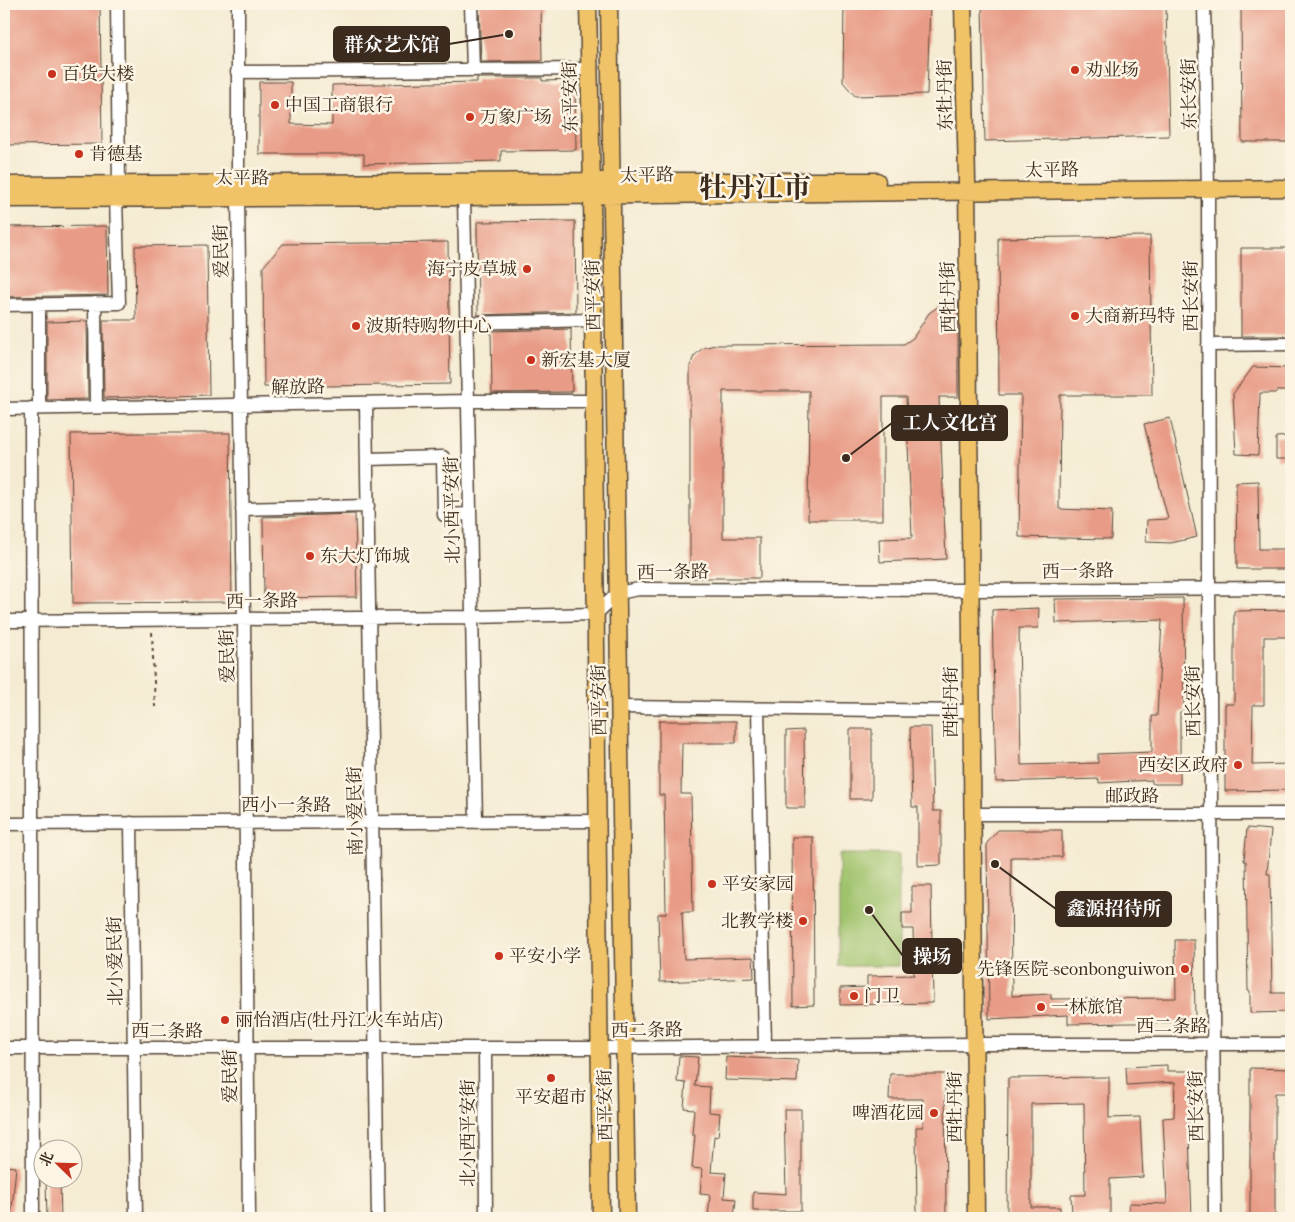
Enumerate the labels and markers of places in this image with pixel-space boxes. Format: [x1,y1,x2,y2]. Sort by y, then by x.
callout: 群众艺术馆 [334,27,449,61]
place label: 劝业场 [1085,60,1139,81]
place label: 百货大楼 [62,64,134,85]
marker: 劝业场 [1069,64,1081,76]
marker: 百货大楼 [46,68,58,80]
place label: 中国工商银行 [285,95,393,116]
marker: 中国工商银行 [269,99,281,111]
place label: 万象广场 [480,107,552,128]
marker: 万象广场 [464,111,476,123]
place label: 肯德基 [89,144,143,165]
marker: 肯德基 [73,148,85,160]
place label: 海宁皮草城 [427,259,517,280]
marker: 海宁皮草城 [521,263,533,275]
place label: 大商新玛特 [1085,306,1175,327]
marker: 大商新玛特 [1069,310,1081,322]
place label: 波斯特购物中心 [366,316,492,337]
marker: 波斯特购物中心 [350,320,362,332]
place label: 新宏基大厦 [541,350,631,371]
marker: 新宏基大厦 [525,354,537,366]
callout: 工人文化宫 [892,406,1007,440]
place label: 东大灯饰城 [320,546,410,567]
marker: 东大灯饰城 [304,550,316,562]
place label: 西安区政府 [1138,755,1228,776]
marker: 西安区政府 [1232,759,1244,771]
place label: 平安家园 [722,874,794,895]
marker: 平安家园 [706,878,718,890]
callout: 鑫源招待所 [1056,892,1171,926]
place label: 北教学楼 [721,911,793,932]
marker: 北教学楼 [797,915,809,927]
callout: 操场 [903,939,961,973]
place label: 平安小学 [509,946,581,967]
marker: 平安小学 [493,950,505,962]
place label: 先锋医院-seonbonguiwon [977,959,1176,980]
marker: 先锋医院-seonbonguiwon [1179,963,1191,975]
place label: 门卫 [864,986,900,1007]
marker: 门卫 [848,990,860,1002]
place label: 一林旅馆 [1051,997,1123,1018]
marker: 一林旅馆 [1035,1001,1047,1013]
place label: 丽怡酒店(牡丹江火车站店) [235,1010,443,1031]
marker: 丽怡酒店(牡丹江火车站店) [219,1014,231,1026]
marker: 平安超市 [545,1072,557,1084]
place label: 平安超市 [515,1087,587,1108]
place label: 啤酒花园 [852,1103,924,1124]
marker: 啤酒花园 [928,1107,940,1119]

